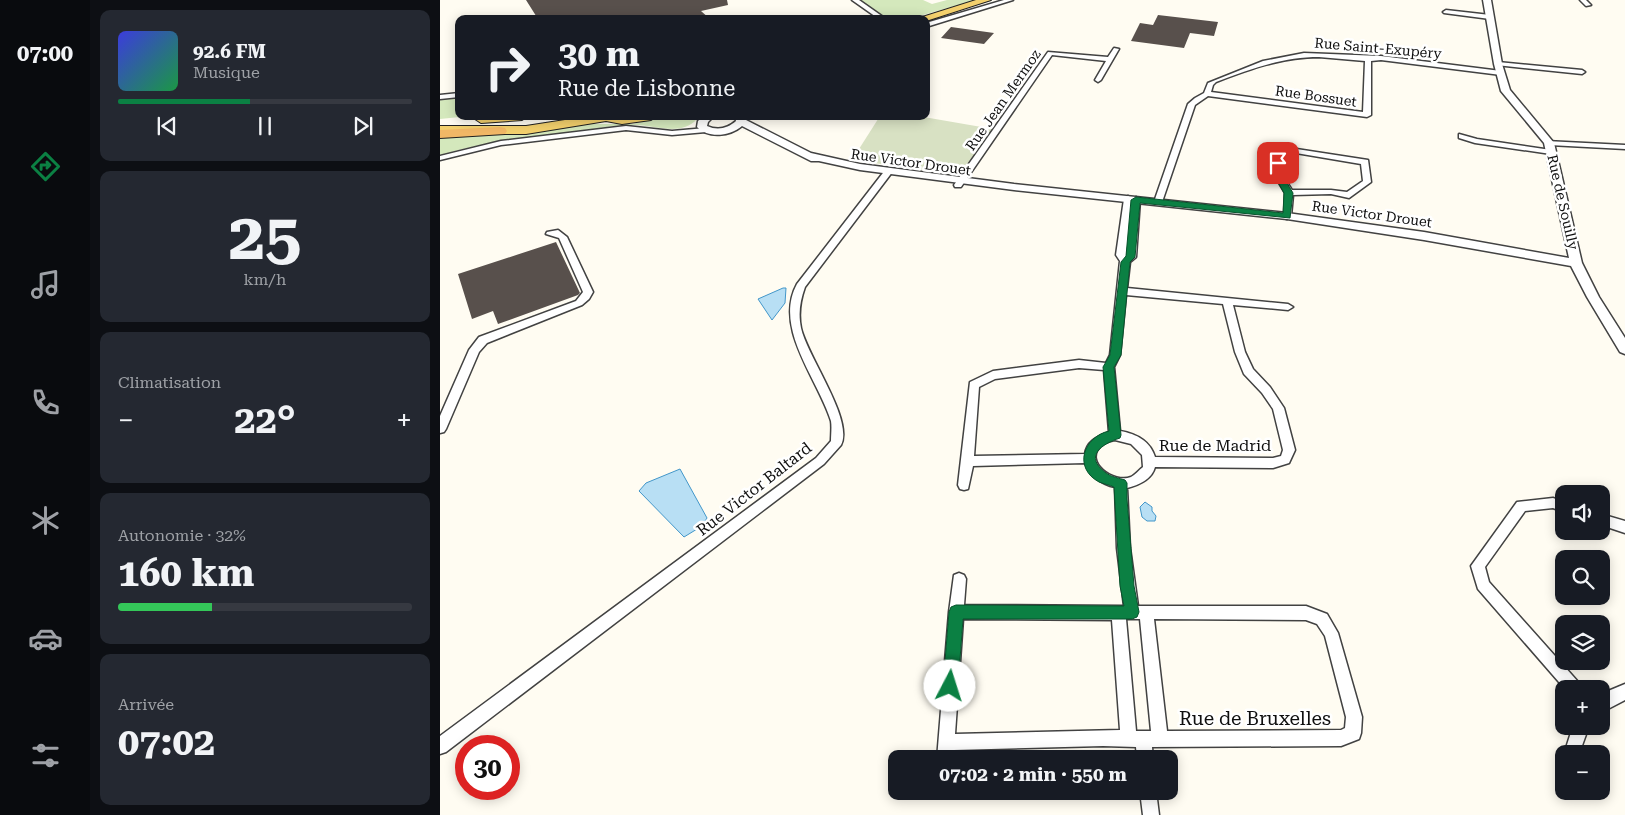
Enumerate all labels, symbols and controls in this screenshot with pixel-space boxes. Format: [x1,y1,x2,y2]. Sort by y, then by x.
text: 30 m [558,34,640,75]
street label: Rue Saint-Exupéry [1314,34,1443,62]
icon: right [475,35,540,100]
text: 92.6 FM [193,40,266,63]
text: 07:00 [17,41,73,66]
street label: Rue Jean Mermoz [962,46,1044,154]
text: Musique [193,63,260,82]
text: Rue de Lisbonne [558,76,735,101]
street label: Rue Bossuet [1274,82,1358,110]
icon: previous [153,112,181,140]
icon: pause [251,112,279,140]
icon: next [349,112,377,140]
pin [1257,142,1299,184]
street label: Rue Victor Drouet [850,146,972,178]
icon: directions [28,149,63,184]
icon: arrive [1264,149,1292,177]
street label: Rue de Souilly [1544,153,1582,252]
street label: Rue Victor Drouet [1311,198,1433,230]
text: 25 [229,199,301,275]
icon: music [28,267,63,302]
text: km/h [244,270,286,289]
text: Climatisation [118,373,221,392]
icon: phone [28,385,63,420]
text: 22° [234,398,296,442]
text: − [118,404,134,437]
text: + [396,404,412,437]
street label: Rue de Madrid [1159,436,1271,455]
street label: Rue Victor Baltard [693,438,815,540]
map controls [1555,485,1610,800]
button: sound [1555,485,1610,540]
icon: climate [28,503,63,538]
text: Autonomie · 32% [118,526,246,545]
button: search [1555,550,1610,605]
text: 160 km [118,551,254,595]
button: layers [1555,615,1610,670]
icon: car [28,621,63,656]
position arrow [923,659,975,711]
button: + [1555,680,1610,735]
text: Arrivée [118,695,174,714]
street label: Rue de Bruxelles [1179,707,1331,730]
text: 07:02 [118,720,215,764]
speed limit sign: 30 [455,735,520,800]
icon: filters [28,738,63,773]
button: − [1555,745,1610,800]
text: 07:02 · 2 min · 550 m [939,763,1127,786]

